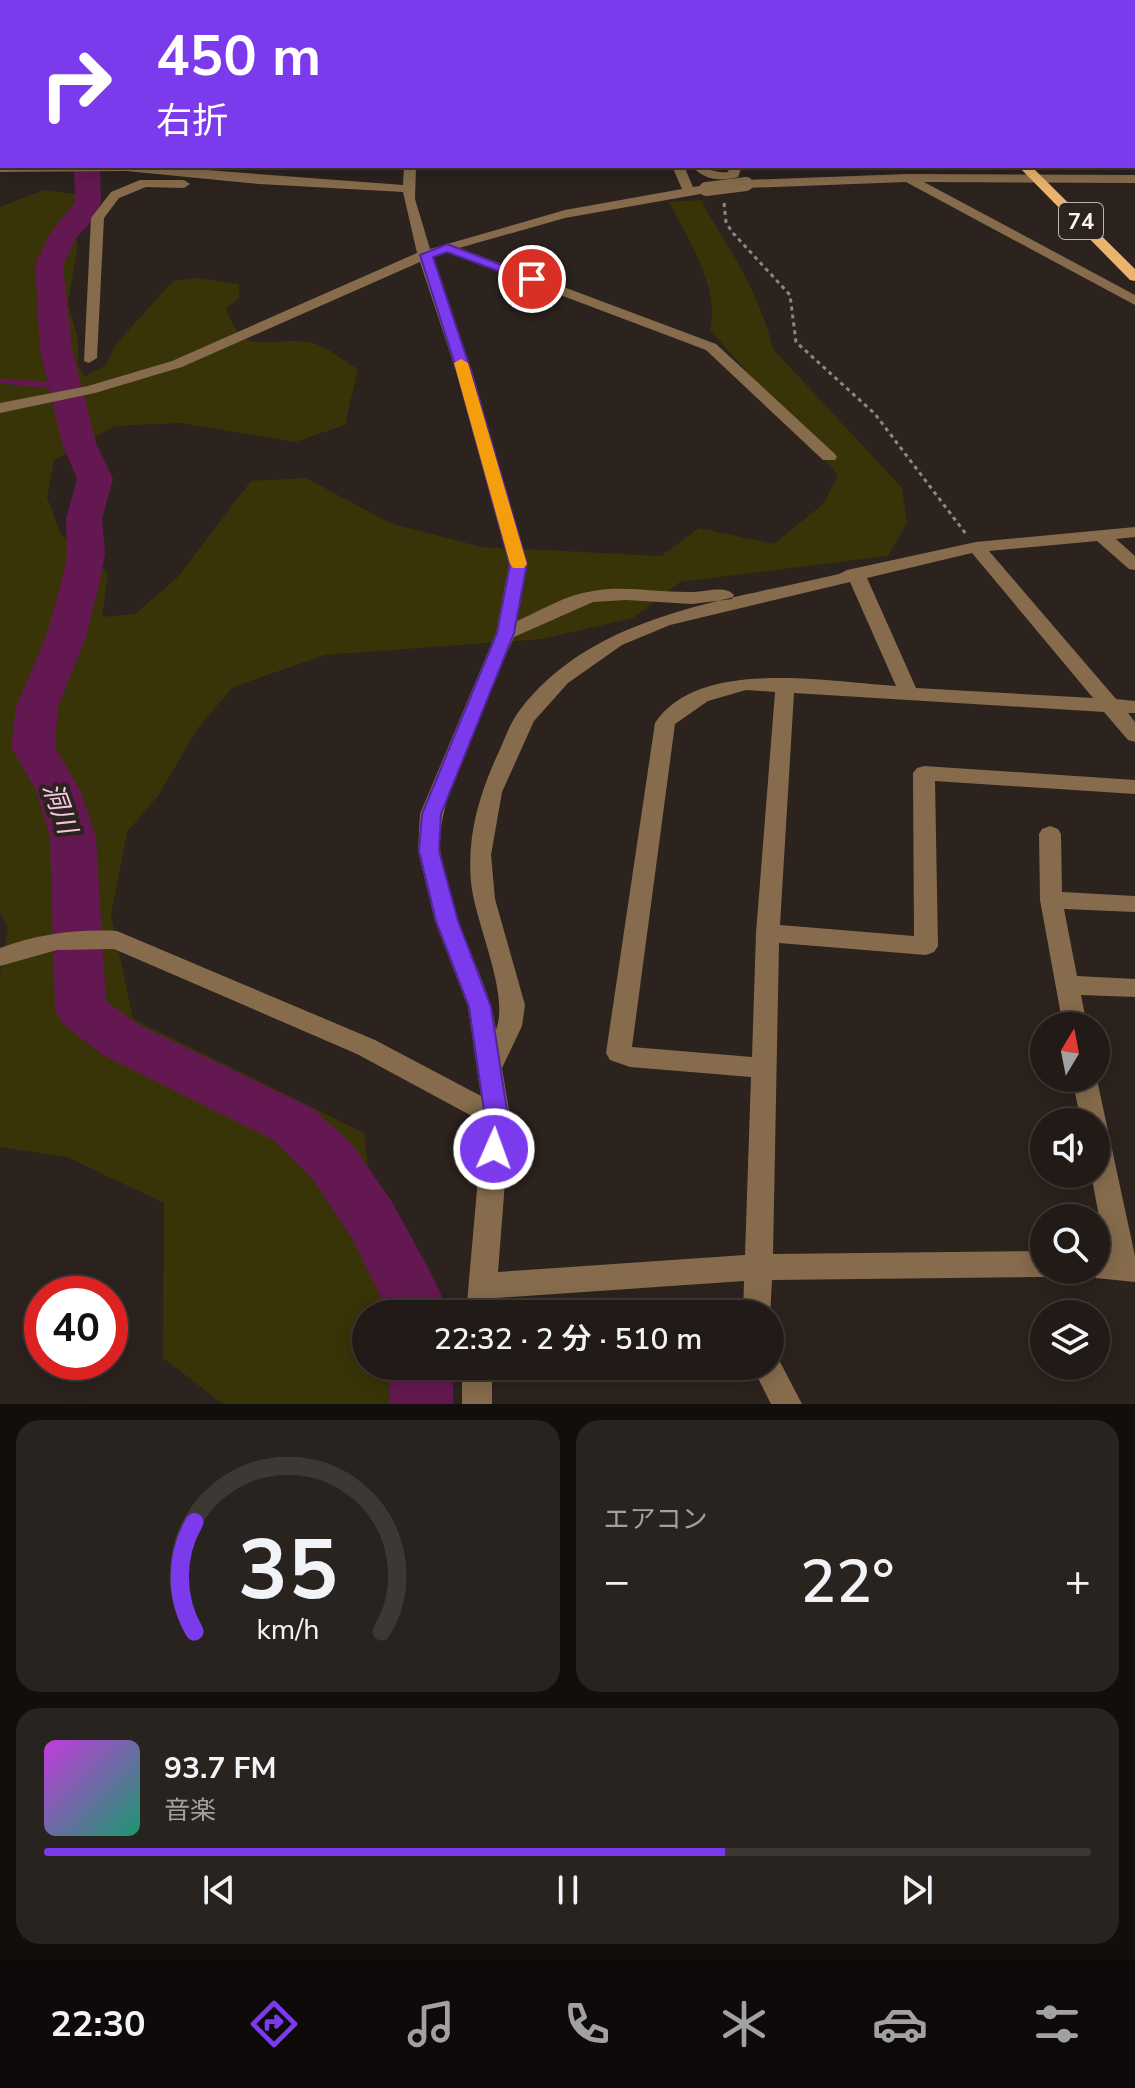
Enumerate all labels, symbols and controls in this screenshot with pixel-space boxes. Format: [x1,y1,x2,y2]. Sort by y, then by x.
text: 450 m [156,18,321,95]
icon: right [24,32,128,136]
text: 右折 [156,97,228,146]
road number: 74 [1059,203,1103,239]
pin [498,245,566,313]
icon: arrive [510,257,554,301]
water label: 洞川 [34,778,86,841]
north arrow [1030,1012,1110,1092]
map controls [1030,1012,1110,1380]
position arrow [452,1107,536,1191]
button: sound [1030,1108,1110,1188]
button: search [1030,1204,1110,1284]
speed limit sign: 40 [24,1276,128,1380]
button: layers [1030,1300,1110,1380]
text: 22:32 · 2 分 · 510 m [434,1319,702,1360]
text: エアコン [604,1502,708,1537]
text: 35 [238,1514,338,1627]
text: 22° [800,1541,895,1623]
text: − [604,1552,630,1612]
text: + [1065,1552,1091,1612]
text: km/h [256,1610,319,1649]
text: 93.7 FM [164,1748,276,1789]
text: 音楽 [164,1793,216,1828]
icon: previous [197,1868,241,1912]
icon: pause [546,1868,590,1912]
icon: next [895,1868,939,1912]
icon: directions [246,1996,302,2052]
icon: music [403,1996,459,2052]
icon: phone [559,1996,615,2052]
icon: climate [716,1996,772,2052]
icon: car [872,1996,928,2052]
icon: filters [1029,1996,1085,2052]
text: 22:30 [50,2000,146,2049]

